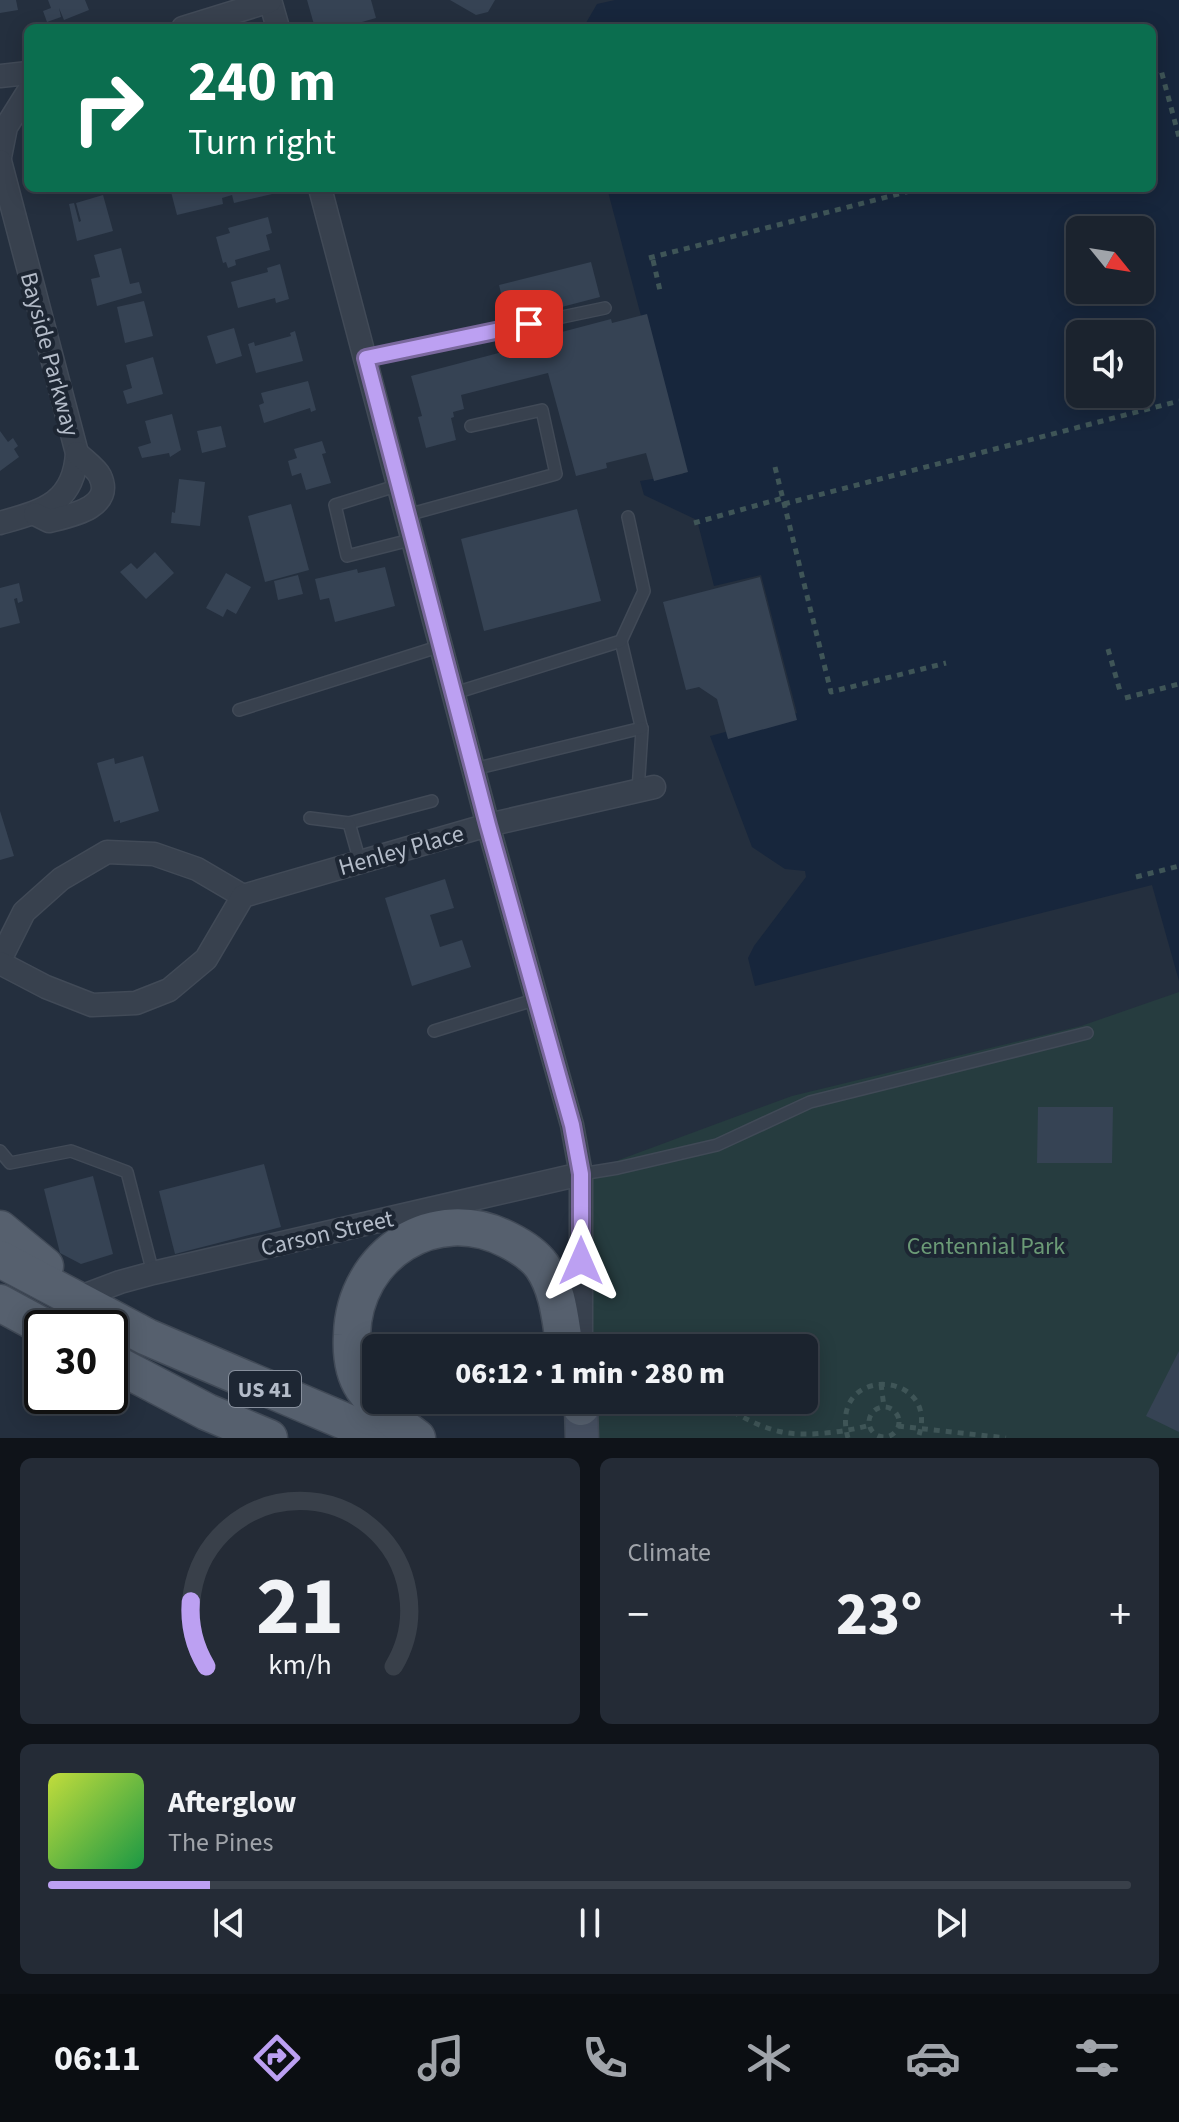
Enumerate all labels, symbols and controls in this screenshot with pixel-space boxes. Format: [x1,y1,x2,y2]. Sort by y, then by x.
text: 240 m [188,43,336,122]
icon: right [56,56,160,160]
text: Turn right [188,117,336,168]
north arrow [1066,216,1154,304]
map controls [1066,216,1154,408]
street label: Bayside Parkway [11,268,88,440]
pin [495,290,563,358]
icon: arrive [507,302,551,346]
button: sound [1066,320,1154,408]
street label: Henley Place [334,816,468,885]
street label: Carson Street [257,1201,397,1266]
position arrow [539,1219,623,1303]
park label: Centennial Park [907,1229,1065,1264]
speed limit sign: 30 [24,1310,128,1414]
text: 06:12 · 1 min · 280 m [455,1352,725,1395]
road number: US 41 [229,1371,301,1407]
text: Climate [628,1534,711,1571]
text: 21 [256,1548,344,1666]
text: 23° [836,1573,922,1658]
text: − [628,1584,649,1647]
text: + [1109,1584,1131,1647]
text: km/h [268,1645,331,1685]
text: Afterglow [168,1781,296,1824]
text: The Pines [168,1824,273,1861]
icon: previous [207,1901,251,1945]
icon: pause [568,1901,612,1945]
icon: next [929,1901,973,1945]
icon: directions [249,2030,305,2086]
icon: music [413,2030,469,2086]
icon: phone [577,2030,633,2086]
icon: climate [741,2030,797,2086]
icon: car [905,2030,961,2086]
icon: filters [1069,2030,1125,2086]
text: 06:11 [54,2033,141,2084]

